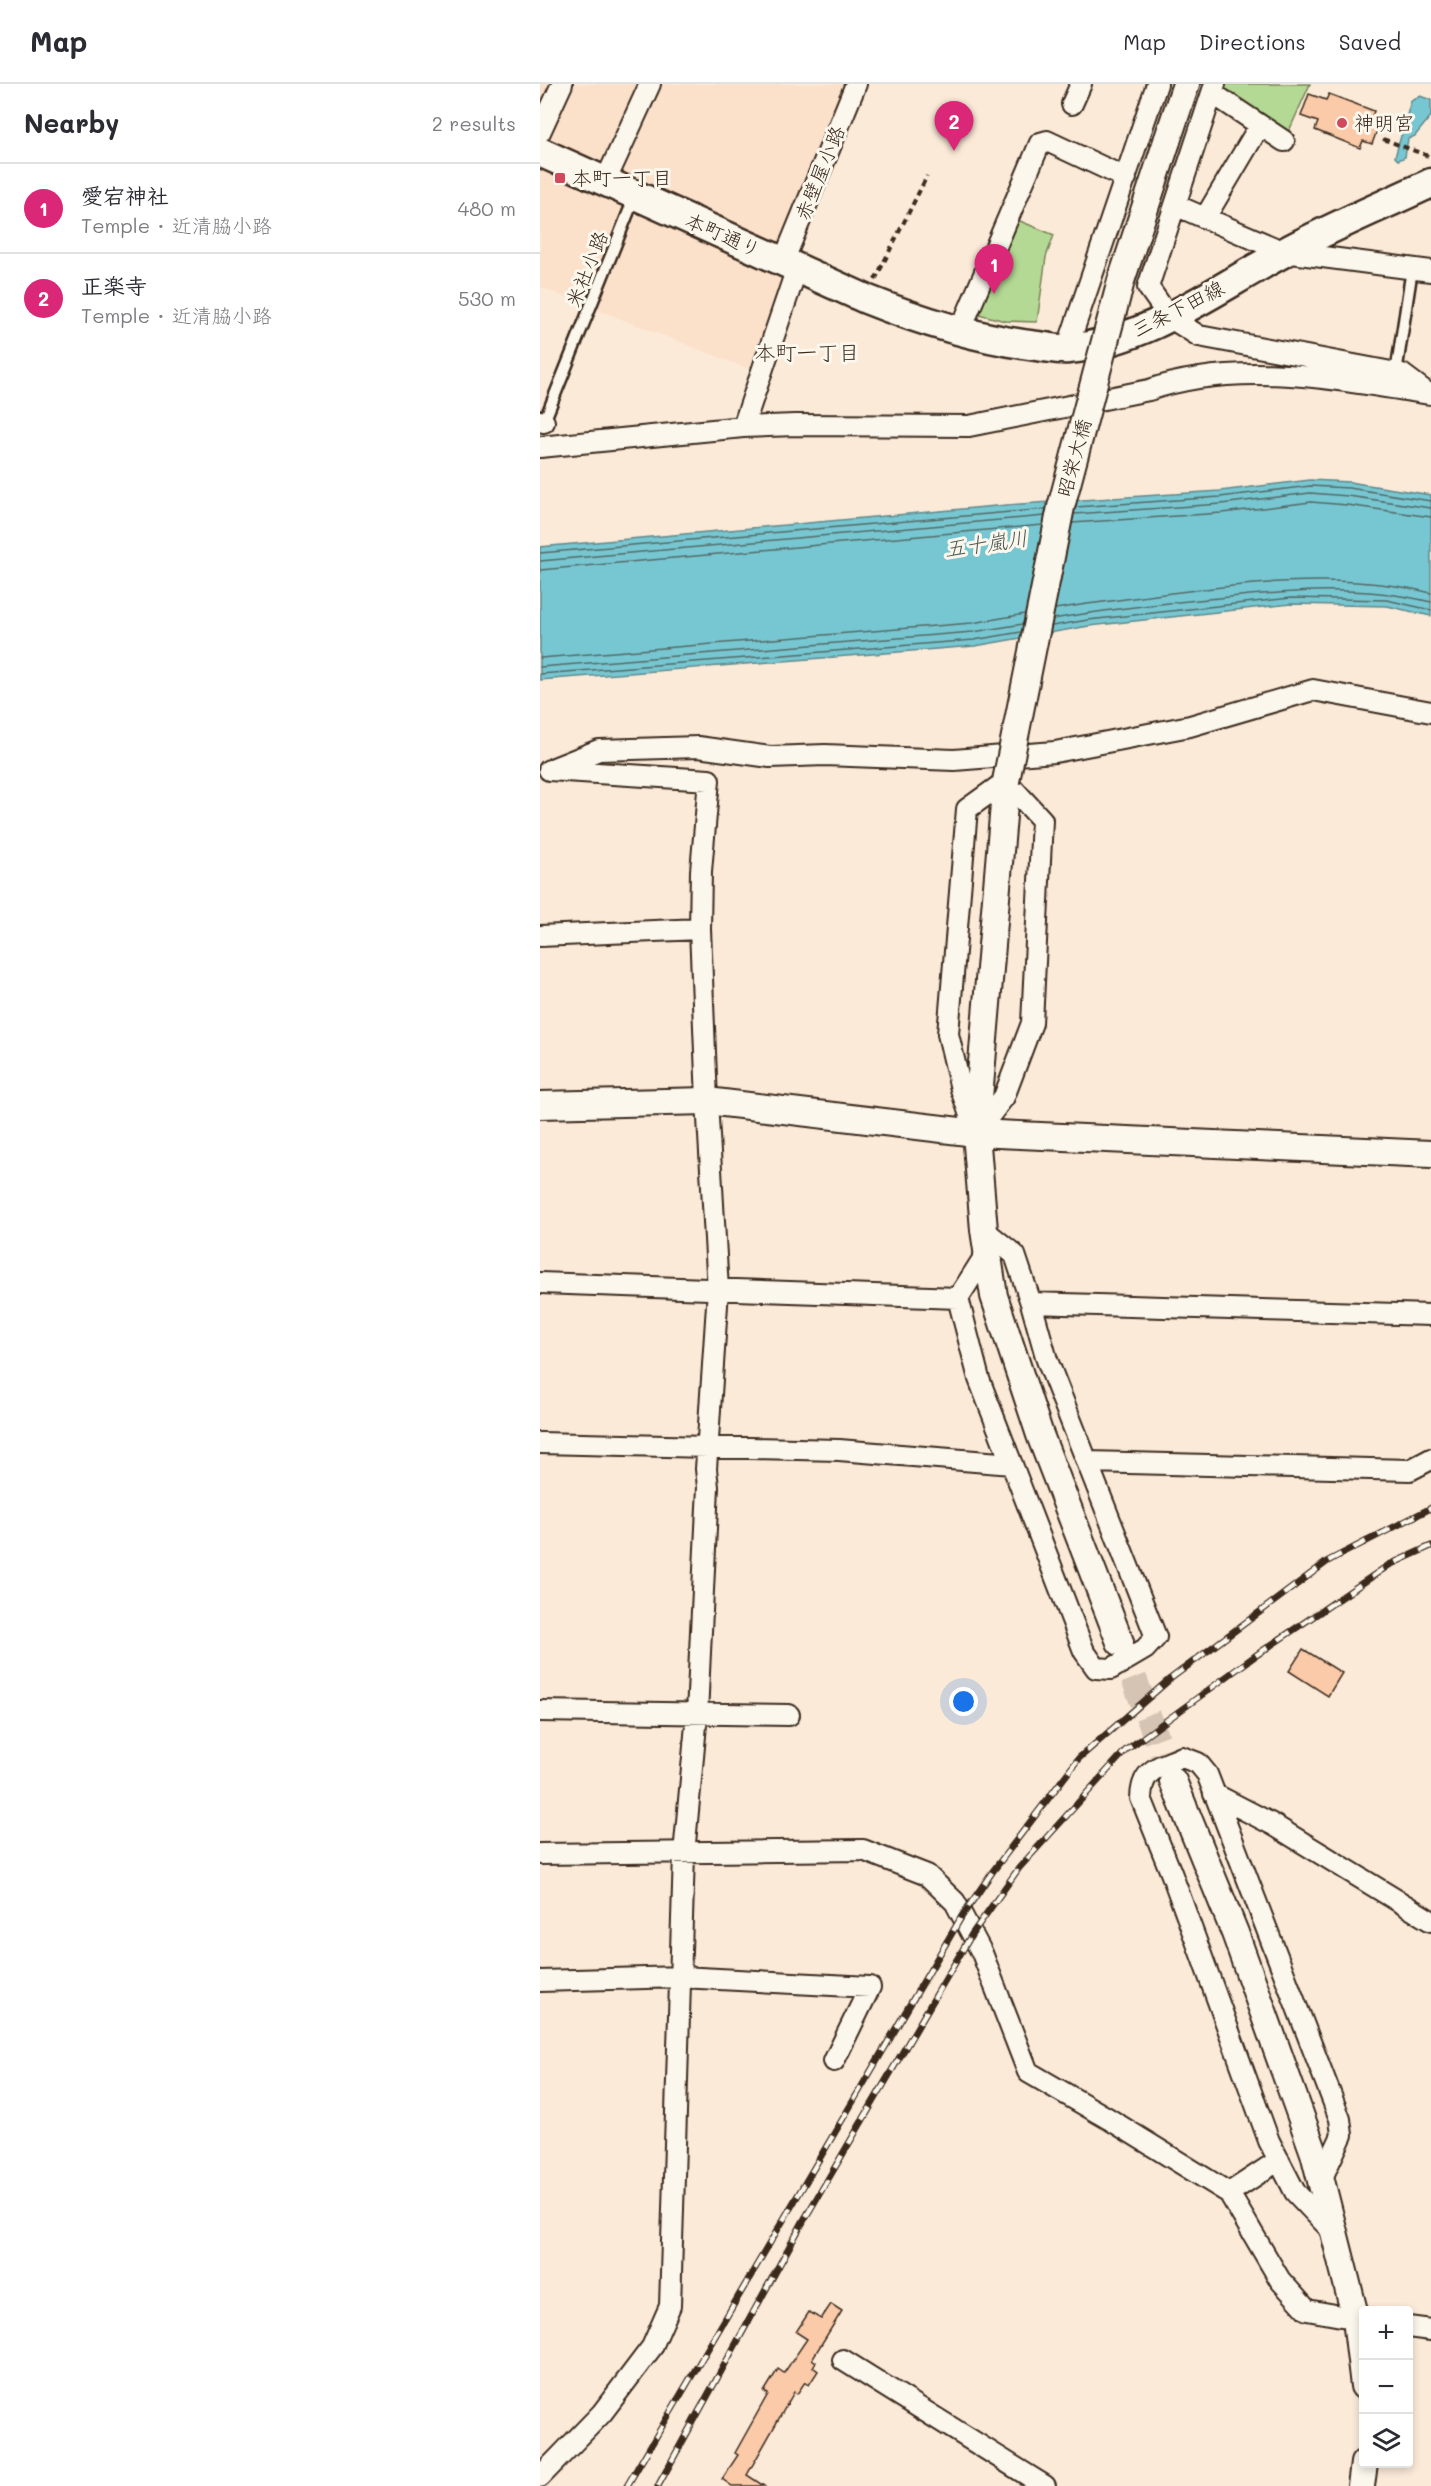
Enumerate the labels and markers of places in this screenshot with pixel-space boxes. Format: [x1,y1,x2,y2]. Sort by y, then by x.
pin: 2 [934,101,974,151]
place label: 神明宮 [1354,109,1414,135]
marker: 神明宮 [1335,116,1349,130]
place label: 本町一丁目 [572,164,672,190]
marker: 本町一丁目 [553,171,567,185]
pin: 1 [974,244,1014,294]

